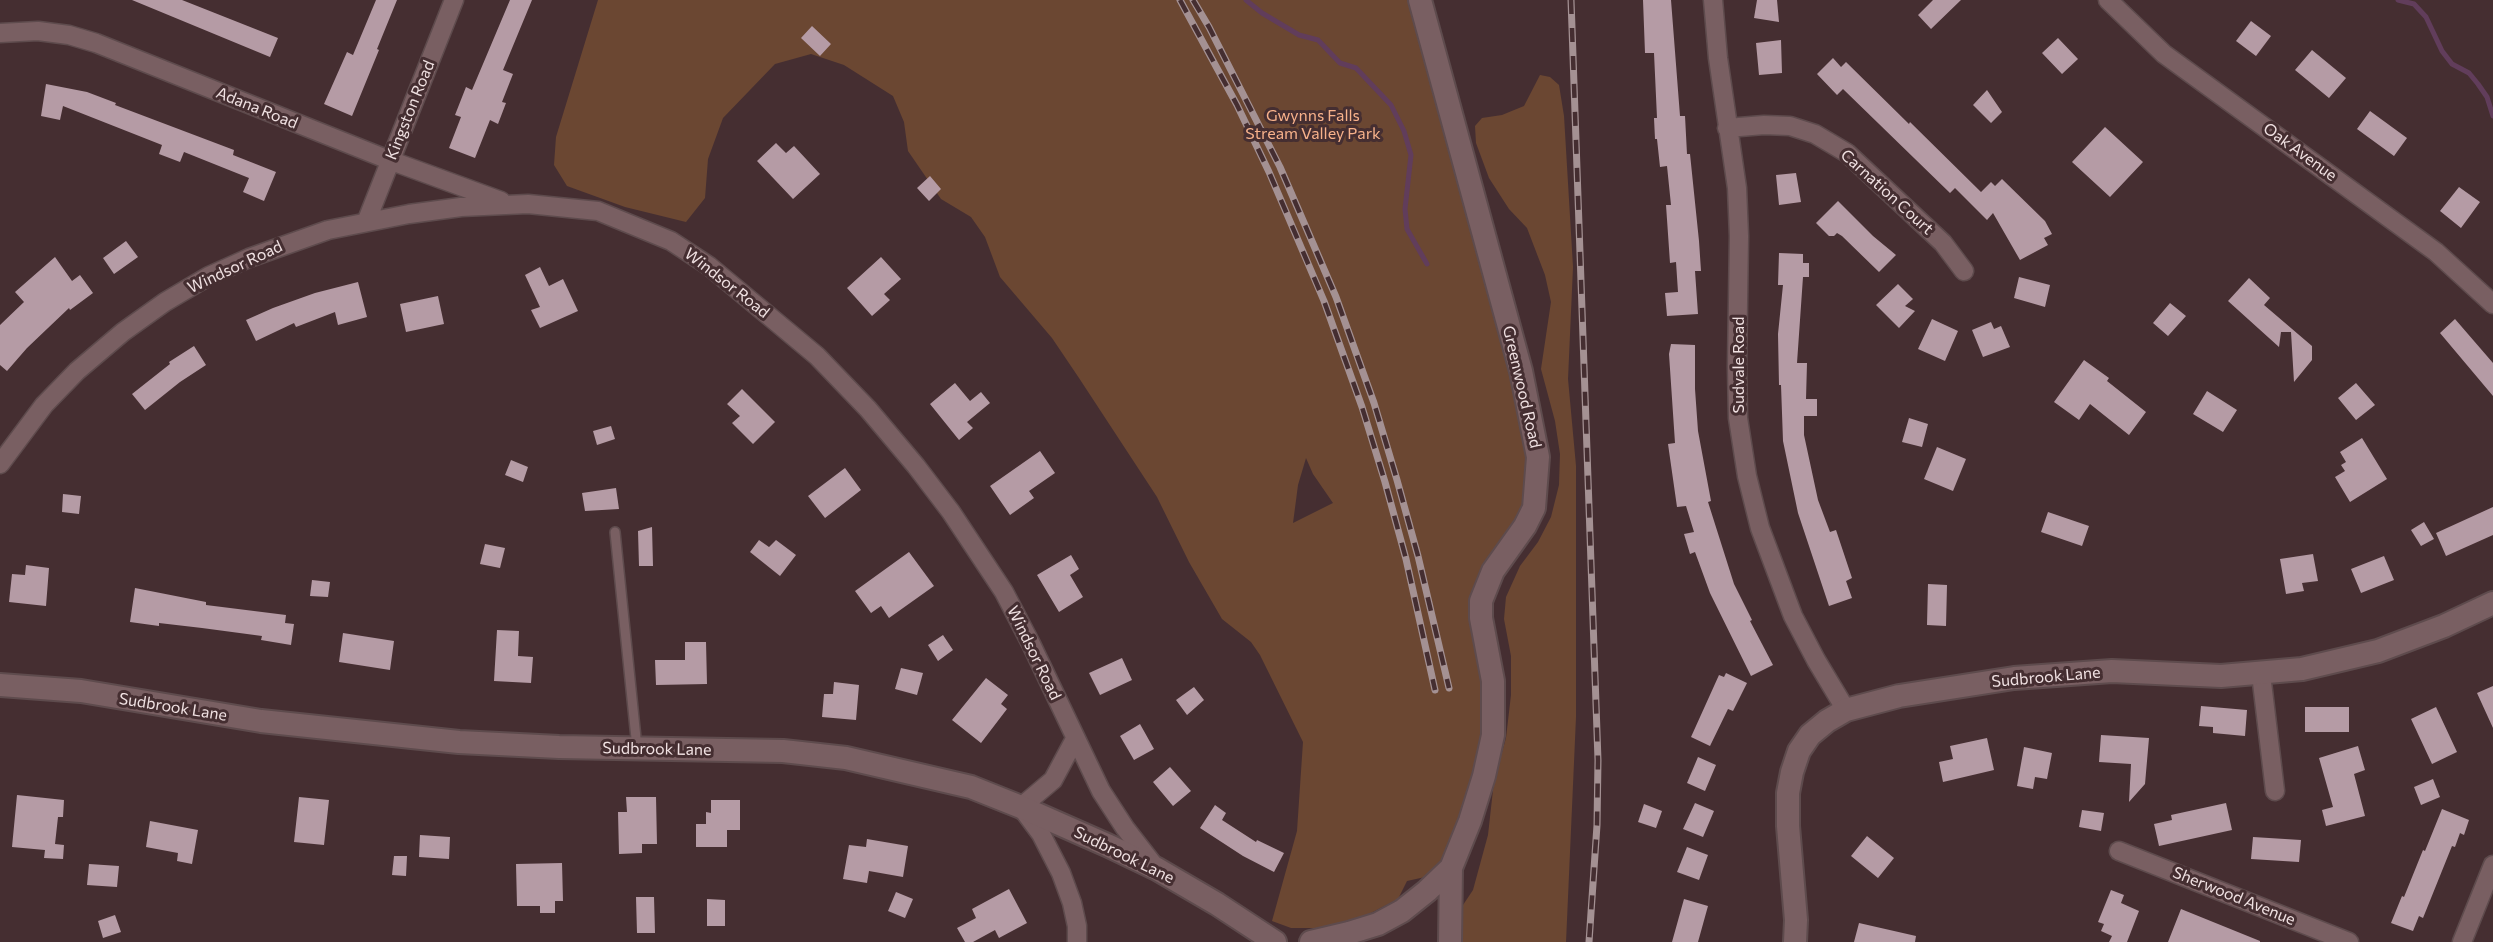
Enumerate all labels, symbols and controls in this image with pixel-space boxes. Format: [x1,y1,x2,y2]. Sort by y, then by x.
street label: Kingston Road [381,57,439,163]
street label: Adana Road [213,83,301,133]
park label: Gwynns Falls Stream Valley Park [1245,106,1381,144]
street label: Oak Avenue [2259,119,2341,185]
street label: Carnation Court [1837,145,1937,239]
street label: Windsor Road [184,237,286,297]
street label: Windsor Road [681,244,773,322]
street label: Sudvale Road [1729,317,1749,413]
street label: Greenwood Road [1499,324,1545,450]
street label: Windsor Road [1003,603,1065,703]
street label: Sudbrook Lane [1991,663,2101,691]
street label: Sudbrook Lane [118,689,228,725]
street label: Sudbrook Lane [602,738,712,760]
street label: Sudbrook Lane [1071,822,1177,888]
street label: Sherwood Avenue [2170,863,2298,929]

